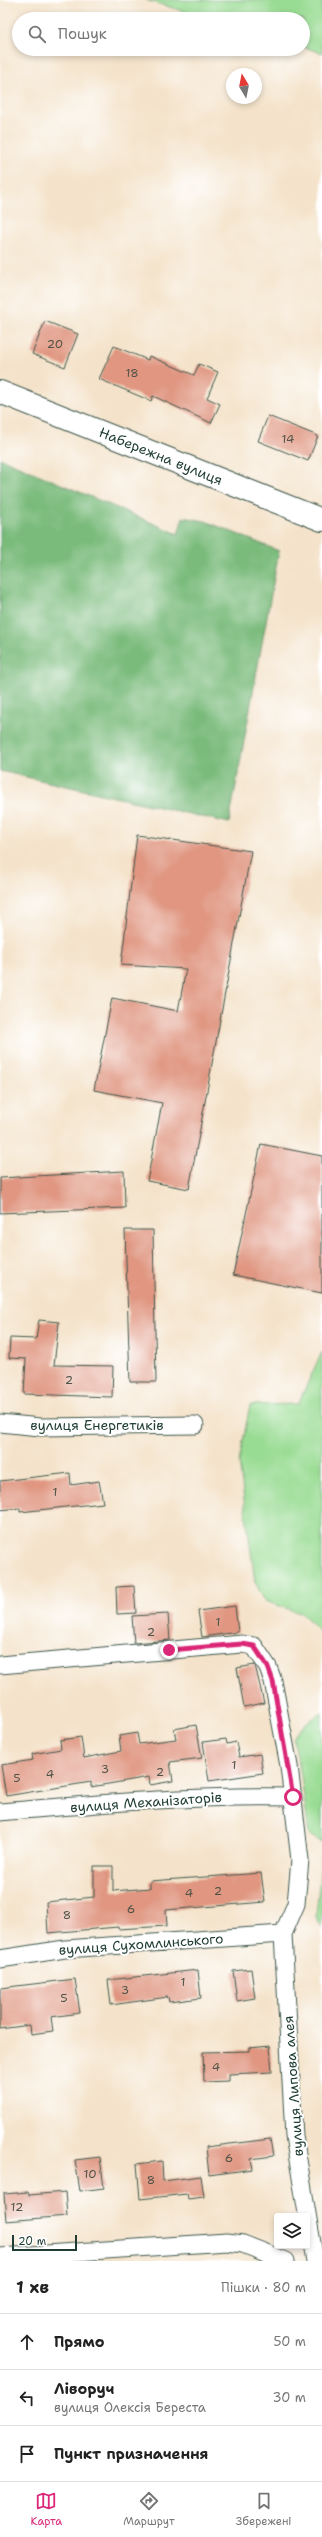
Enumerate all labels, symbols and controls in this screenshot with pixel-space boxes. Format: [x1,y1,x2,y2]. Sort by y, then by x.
search box [12,12,310,56]
icon: search [26,23,48,45]
text: Пошук [58,24,107,44]
north arrow [226,68,262,104]
house number: 20 [47,336,63,352]
house number: 18 [125,365,139,381]
street label: Набережна вулиця [97,423,225,489]
house number: 14 [282,431,294,447]
house number: 2 [65,1372,73,1388]
street label: вулиця Енергетиків [30,1416,164,1434]
house number: 1 [52,1484,58,1500]
house number: 1 [215,1614,221,1630]
house number: 2 [147,1624,155,1640]
route end [160,1641,178,1659]
house number: 1 [231,1757,237,1773]
house number: 3 [101,1761,109,1777]
house number: 2 [156,1764,164,1780]
house number: 4 [46,1766,54,1782]
house number: 5 [13,1770,21,1786]
street label: вулиця Механізаторів [70,1788,222,1816]
route start [284,1788,302,1806]
house number: 2 [214,1883,222,1899]
house number: 4 [185,1885,193,1901]
house number: 6 [127,1901,135,1917]
house number: 8 [63,1907,71,1923]
street label: вулиця Сухомлинського [58,1929,224,1959]
house number: 1 [180,1974,186,1990]
house number: 3 [121,1982,129,1998]
house number: 5 [60,1990,68,2006]
street label: вулиця Липова алея [279,2015,307,2157]
house number: 4 [212,2059,220,2075]
house number: 6 [225,2150,233,2166]
house number: 10 [83,2166,97,2182]
house number: 8 [147,2172,155,2188]
house number: 12 [11,2199,23,2215]
map controls [274,2213,310,2249]
button: layers [274,2213,310,2249]
scale bar [12,2233,77,2252]
text: 20 m [18,2234,46,2249]
text: 1 хв [16,2276,49,2298]
text: Пішки · 80 m [221,2279,306,2296]
icon: ahead [16,2331,38,2353]
text: Прямо [54,2332,104,2352]
text: 50 m [273,2333,306,2350]
text: Ліворуч [54,2379,114,2399]
icon: left [16,2387,38,2409]
text: 30 m [272,2389,306,2406]
text: вулиця Олексія Береста [54,2399,206,2416]
icon: arrive [16,2443,38,2465]
text: Пункт призначення [54,2444,209,2464]
tab: Карта [31,2490,62,2529]
tab: Маршрут [123,2490,175,2529]
tab: Збережені [236,2490,291,2529]

